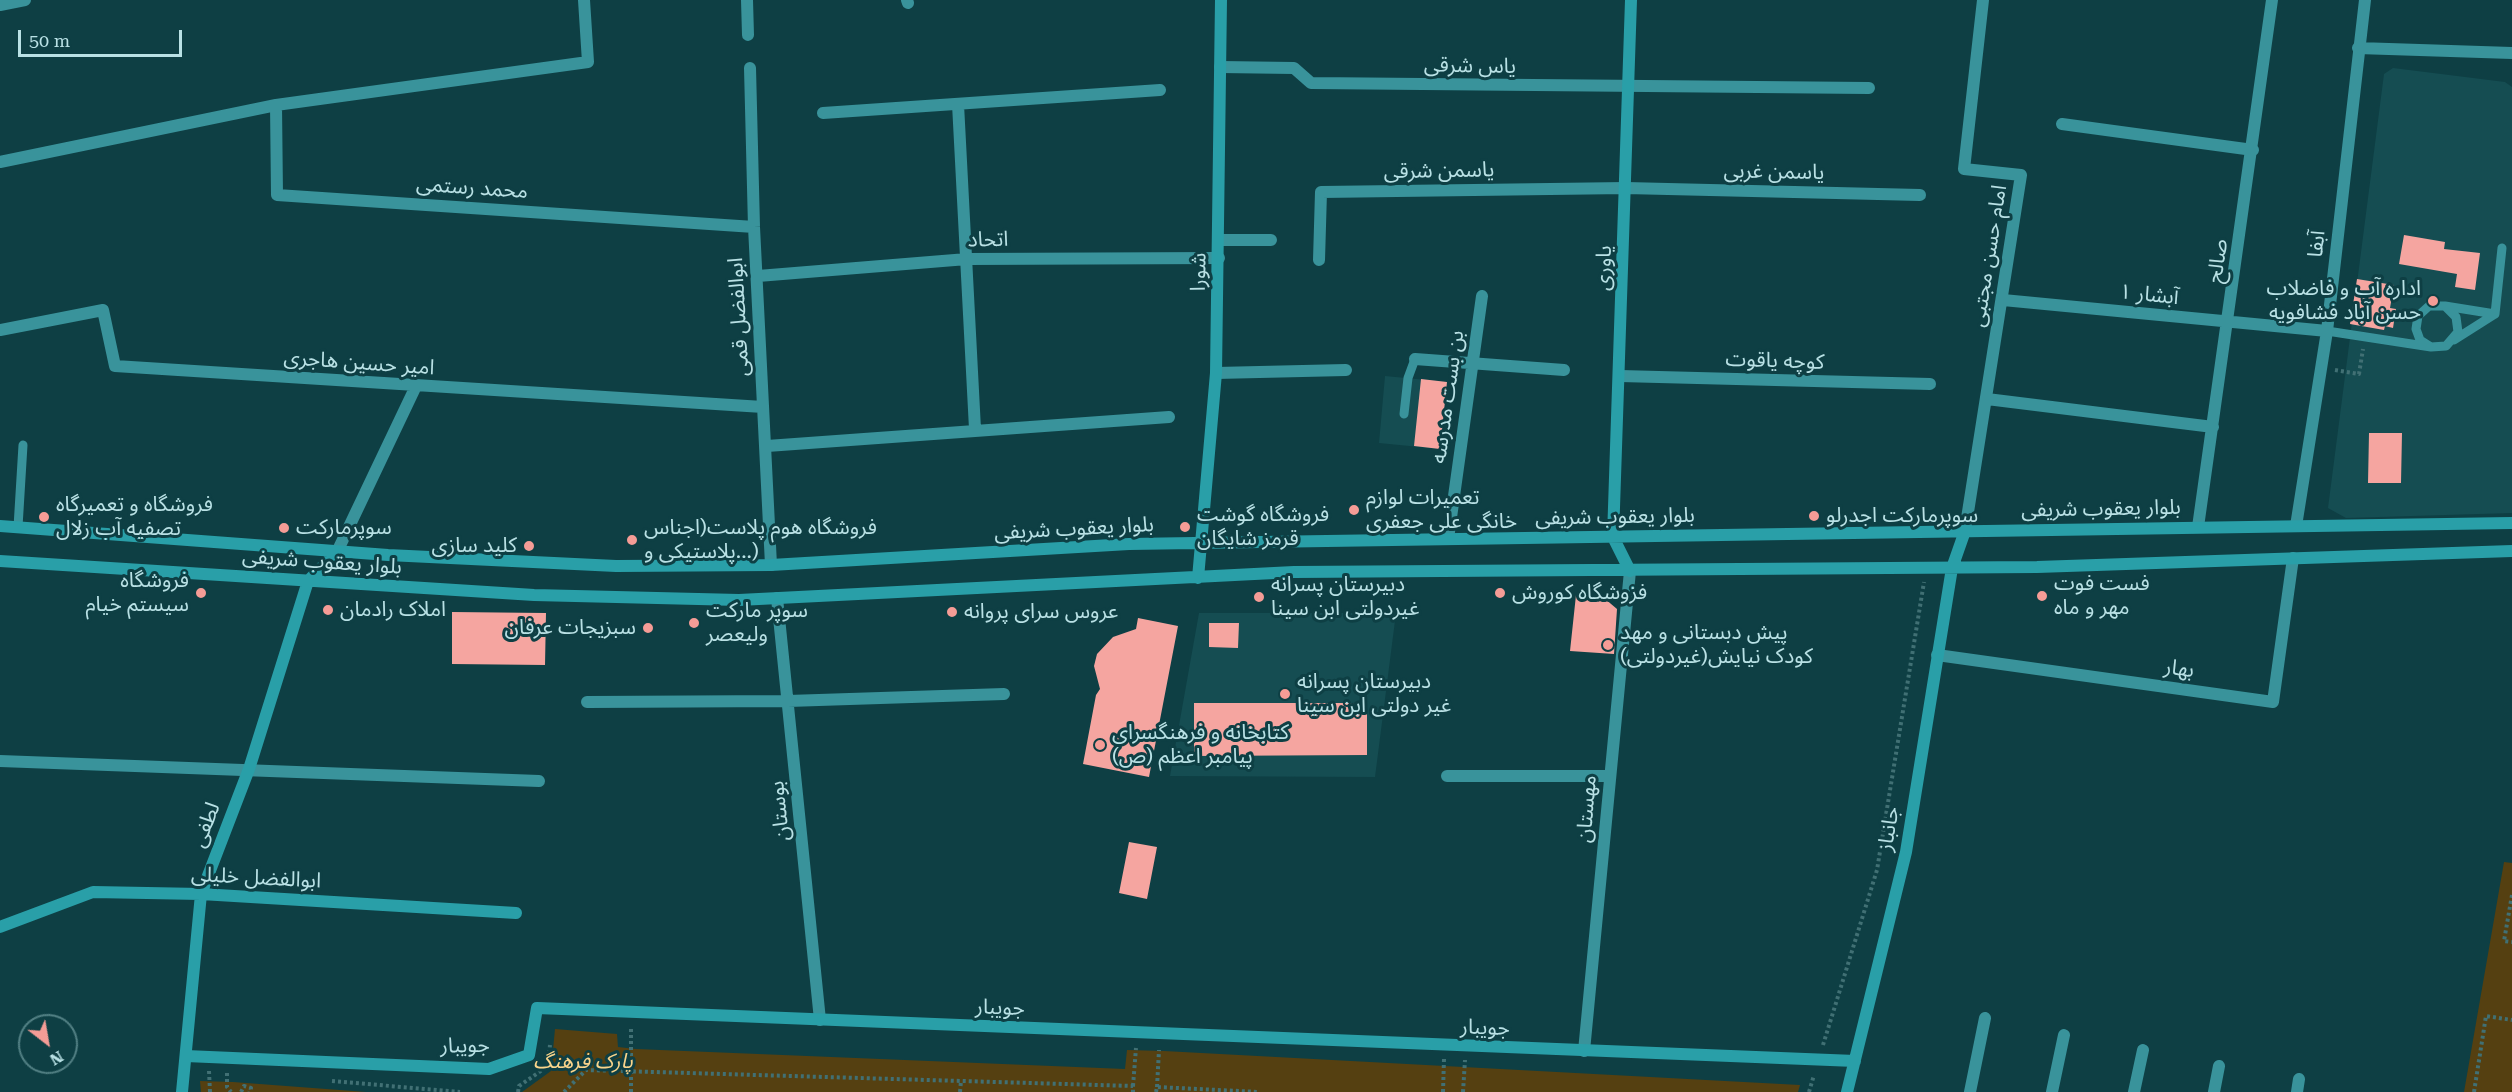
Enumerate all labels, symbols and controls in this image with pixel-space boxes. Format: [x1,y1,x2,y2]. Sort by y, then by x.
scale bar [21,18,184,56]
text: 50 m [29,30,70,51]
street label: یاس شرقی [1424,53,1516,79]
street label: یاسمن شرقی [1383,157,1495,185]
street label: یاسمن غربی [1723,159,1825,185]
street label: محمد رستمی [415,172,529,204]
street label: امام حسن مجتبی [1965,183,2013,329]
street label: اتحاد [967,227,1009,253]
street label: آبفا [2303,229,2331,259]
street label: صالح [2202,237,2234,285]
street label: یاوری [1591,245,1617,291]
street label: شورا [1186,253,1212,291]
street label: ابوالفضل قمی [723,257,755,377]
place label: اداره آب و فاضلاب حسن آباد فشافویه [2267,276,2421,326]
street label: آبشار ۱ [2118,279,2180,311]
marker: اداره آب و فاضلاب حسن آباد فشافویه [2426,294,2440,308]
street label: بن بست مدرسه [1426,329,1470,465]
street label: امیر حسین هاجری [283,345,435,381]
street label: کوچه یاقوت [1725,347,1825,375]
place label: تعمیرات لوازم خانگی علی جعفری [1366,485,1517,535]
place label: فروشگاه و تعمیرگاه تصفیه آب زلال [56,492,213,542]
street label: بلوار یعقوب شریفی [2021,495,2181,523]
place label: فروشگاه گوشت قرمز شایگان [1197,502,1329,552]
marker: تعمیرات لوازم خانگی علی جعفری [1347,503,1361,517]
street label: بلوار یعقوب شریفی [1535,503,1695,531]
place label: سوپرمارکت اجدرلو [1826,503,1978,529]
marker: سوپرمارکت اجدرلو [1807,509,1821,523]
marker: فروشگاه و تعمیرگاه تصفیه آب زلال [37,510,51,524]
street label: بلوار یعقوب شریفی [994,512,1154,546]
place label: سوپرمارکت [296,515,392,541]
place label: فروشگاه هوم پلاست(اجناس پلاستیکی و...) [644,515,877,565]
marker: فروشگاه گوشت قرمز شایگان [1178,520,1192,534]
marker: سوپرمارکت [277,521,291,535]
place label: کلید سازی [431,533,517,559]
marker: فروشگاه هوم پلاست(اجناس پلاستیکی و...) [625,533,639,547]
marker: کلید سازی [522,539,536,553]
street label: بلوار یعقوب شریفی [241,544,403,580]
place label: فروشگاه سیستم خیام [85,568,189,618]
place label: فست فوت مهر و ماه [2054,571,2150,621]
place label: دبیرستان پسرانه غیردولتی ابن سینا [1271,572,1419,622]
place label: فزوشگاه کوروش [1512,580,1647,606]
marker: فروشگاه سیستم خیام [194,586,208,600]
marker: فزوشگاه کوروش [1493,586,1507,600]
marker: فست فوت مهر و ماه [2035,589,2049,603]
marker: دبیرستان پسرانه غیردولتی ابن سینا [1252,590,1266,604]
place label: املاک رادمان [340,597,446,623]
place label: سوپر مارکت ولیعصر [706,598,808,648]
place label: عروس سرای پروانه [964,599,1118,625]
marker: املاک رادمان [321,603,335,617]
marker: عروس سرای پروانه [945,605,959,619]
place label: سبزیجات عرفان [505,615,636,641]
marker: سوپر مارکت ولیعصر [687,616,701,630]
place label: پیش دبستانی و مهد کودک نیایش(غیردولتی) [1620,620,1813,670]
marker: سبزیجات عرفان [641,621,655,635]
marker: پیش دبستانی و مهد کودک نیایش(غیردولتی) [1601,638,1615,652]
street label: بهار [2162,654,2196,684]
place label: دبیرستان پسرانه غیر دولتی ابن سینا [1297,669,1451,719]
marker: دبیرستان پسرانه غیر دولتی ابن سینا [1278,687,1292,701]
place label: کتابخانه و فرهنگسرای پیامبر اعظم (ص) [1112,720,1289,770]
marker: کتابخانه و فرهنگسرای پیامبر اعظم (ص) [1093,738,1107,752]
street label: مهستان [1571,774,1603,844]
street label: بوستان [764,780,796,842]
street label: لطفی [186,799,226,851]
street label: جانباز [1873,805,1905,853]
street label: ابوالفضل خلیلی [190,862,322,894]
street label: جویبار [975,995,1025,1021]
north arrow [18,1014,78,1074]
street label: جویبار [1460,1015,1510,1041]
street label: جویبار [440,1033,490,1059]
text: N [46,1047,67,1069]
park label: پارک فرهنگ [533,1049,633,1075]

